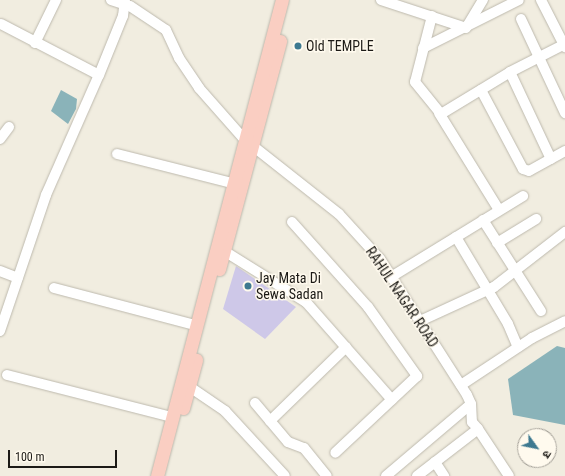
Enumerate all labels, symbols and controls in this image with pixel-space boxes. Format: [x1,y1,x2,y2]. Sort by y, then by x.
place label: Old TEMPLE [306,38,374,54]
marker: Old TEMPLE [293,41,303,51]
street label: RAHUL NAGAR ROAD [362,244,442,350]
place label: Jay Mata Di Sewa Sadan [256,270,323,302]
marker: Jay Mata Di Sewa Sadan [243,281,253,291]
north arrow [517,428,557,468]
scale bar [10,442,119,468]
text: उ [539,448,554,461]
text: 100 m [15,450,45,464]

